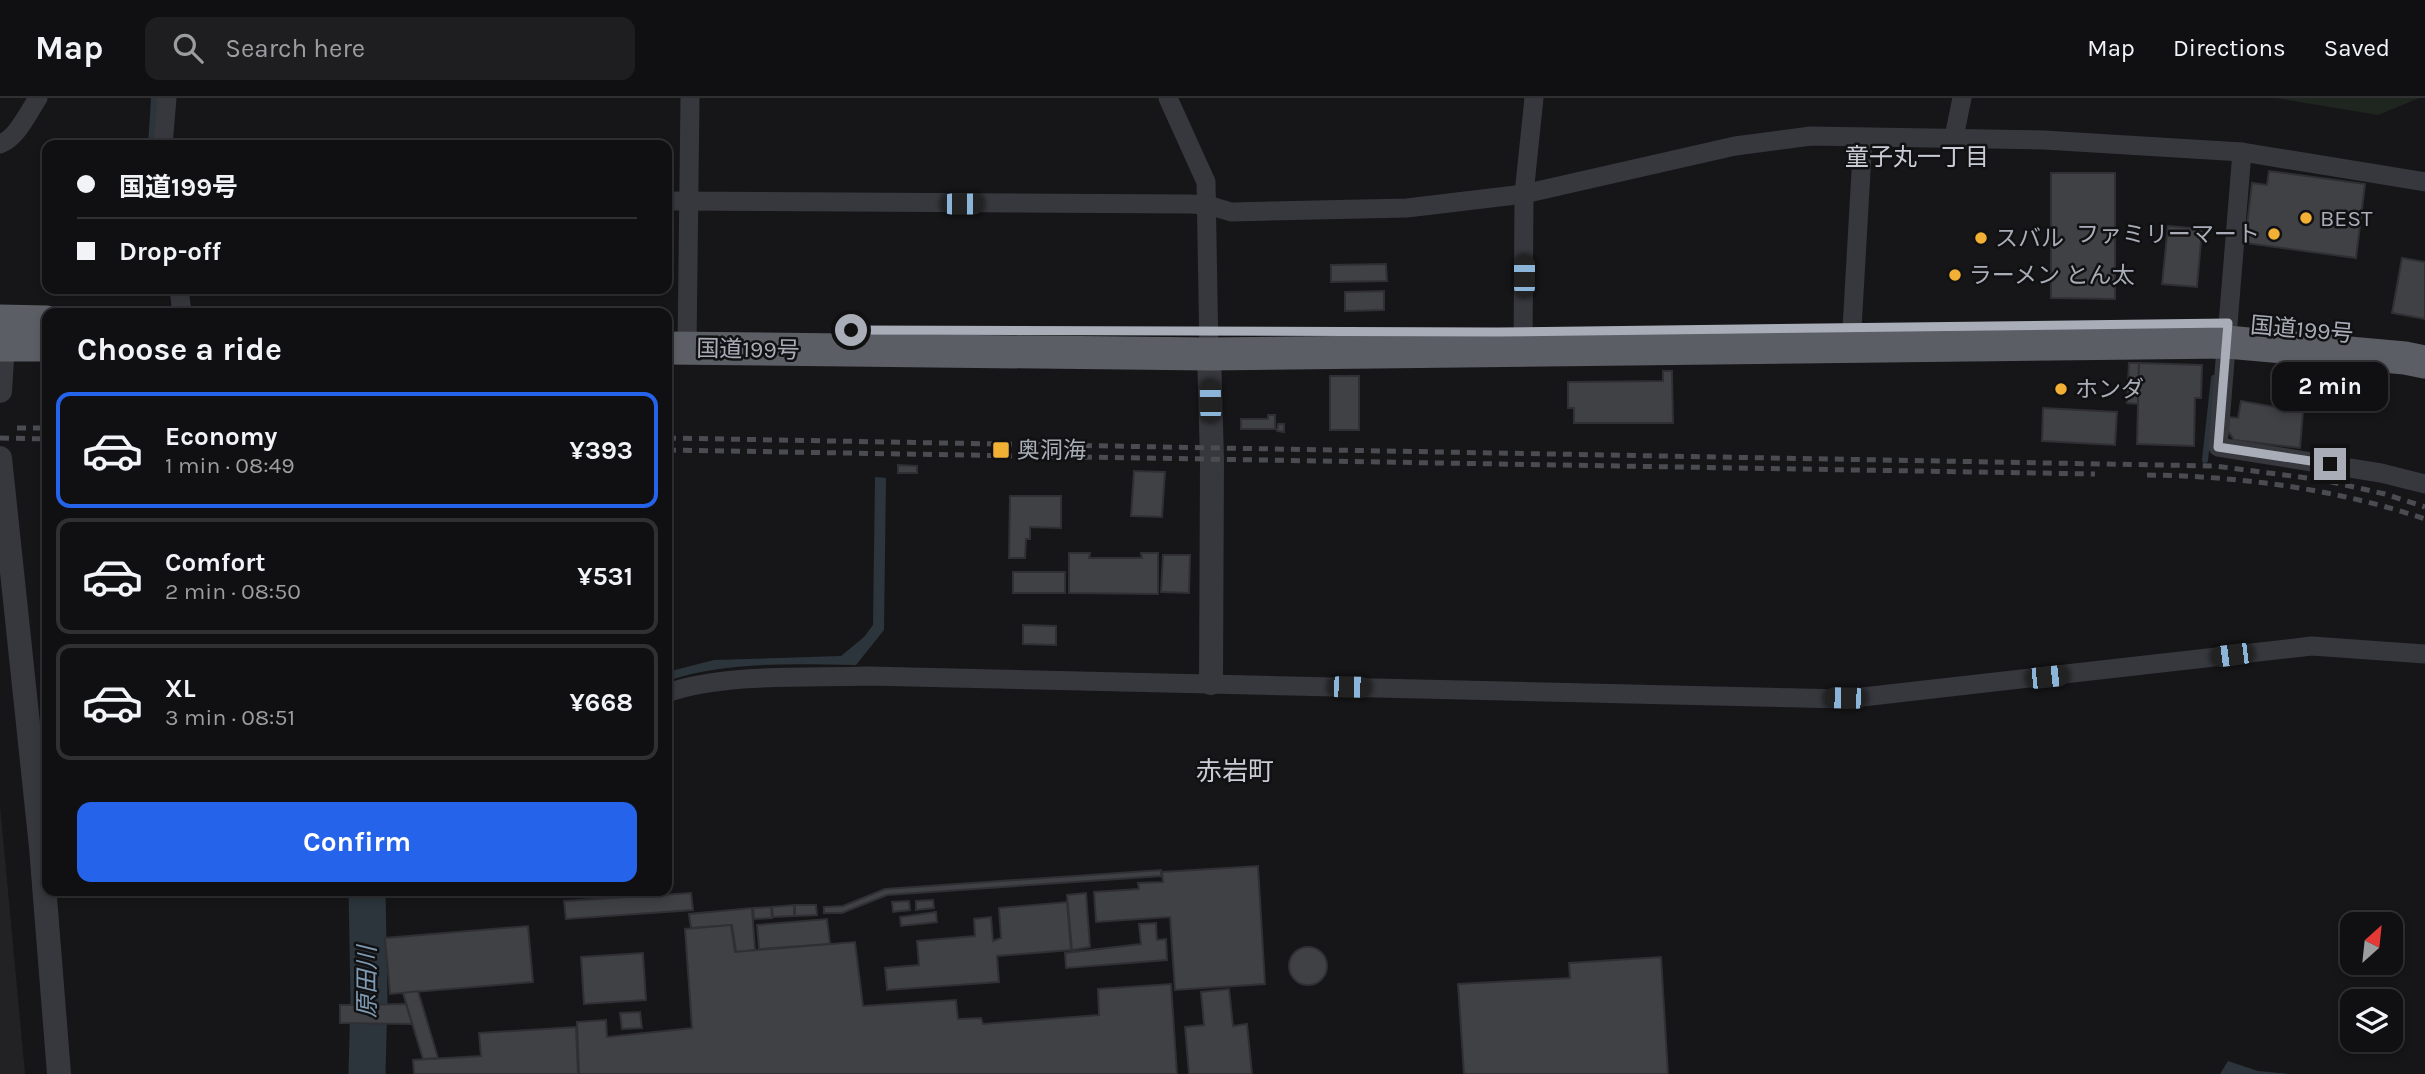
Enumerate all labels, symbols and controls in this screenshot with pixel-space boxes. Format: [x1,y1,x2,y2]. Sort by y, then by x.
search box [145,17,635,80]
text: Map [35,29,103,67]
icon: search [169,29,207,67]
text: Search here [225,33,365,64]
text: Map [2087,34,2135,62]
text: Directions [2173,34,2286,62]
text: Saved [2324,34,2390,62]
district label: 童子丸一丁目 [1845,143,1989,171]
text: 国道199号 [119,172,238,203]
car [942,194,984,215]
place label: BEST [2320,205,2373,232]
marker: BEST [2298,210,2314,226]
place label: ファミリーマート [2076,221,2260,248]
place label: スバル [1995,225,2064,252]
marker: ファミリーマート [2266,226,2282,242]
marker: スバル [1973,230,1989,246]
text: Drop-off [119,236,221,267]
car [1514,255,1535,297]
place label: ラーメン とん太 [1969,262,2135,289]
marker: ラーメン とん太 [1947,267,1963,283]
street label: 国道199号 [2249,312,2355,347]
route start [835,314,867,346]
text: Choose a ride [77,331,282,368]
street label: 国道199号 [696,335,800,364]
callout: 2 min [2272,362,2388,412]
text: 2 min [2298,373,2362,400]
place label: ホンダ [2075,376,2144,403]
car [1200,380,1221,422]
marker: ホンダ [2053,381,2069,397]
icon: car [81,419,144,482]
text: Economy [165,421,277,452]
text: ¥393 [570,435,633,466]
place label: 奥洞海 [1017,437,1086,464]
marker: 奥洞海 [991,440,1011,460]
route end [2314,448,2346,480]
text: 1 min · 08:49 [165,452,295,479]
icon: car [81,545,144,608]
text: Comfort [165,547,266,578]
text: ¥531 [577,561,633,592]
text: 2 min · 08:50 [165,578,301,605]
car [2210,642,2255,668]
car [2026,664,2069,690]
icon: car [81,671,144,734]
text: XL [165,673,196,704]
car [1328,676,1371,698]
text: ¥668 [569,687,633,718]
car [1824,687,1867,709]
text: 3 min · 08:51 [165,704,295,731]
district label: 赤岩町 [1196,756,1274,787]
button: Confirm [77,802,637,882]
north arrow [2340,912,2403,975]
map controls [2340,912,2403,1052]
water label: 原田川 [353,943,381,1018]
button: layers [2340,989,2403,1052]

